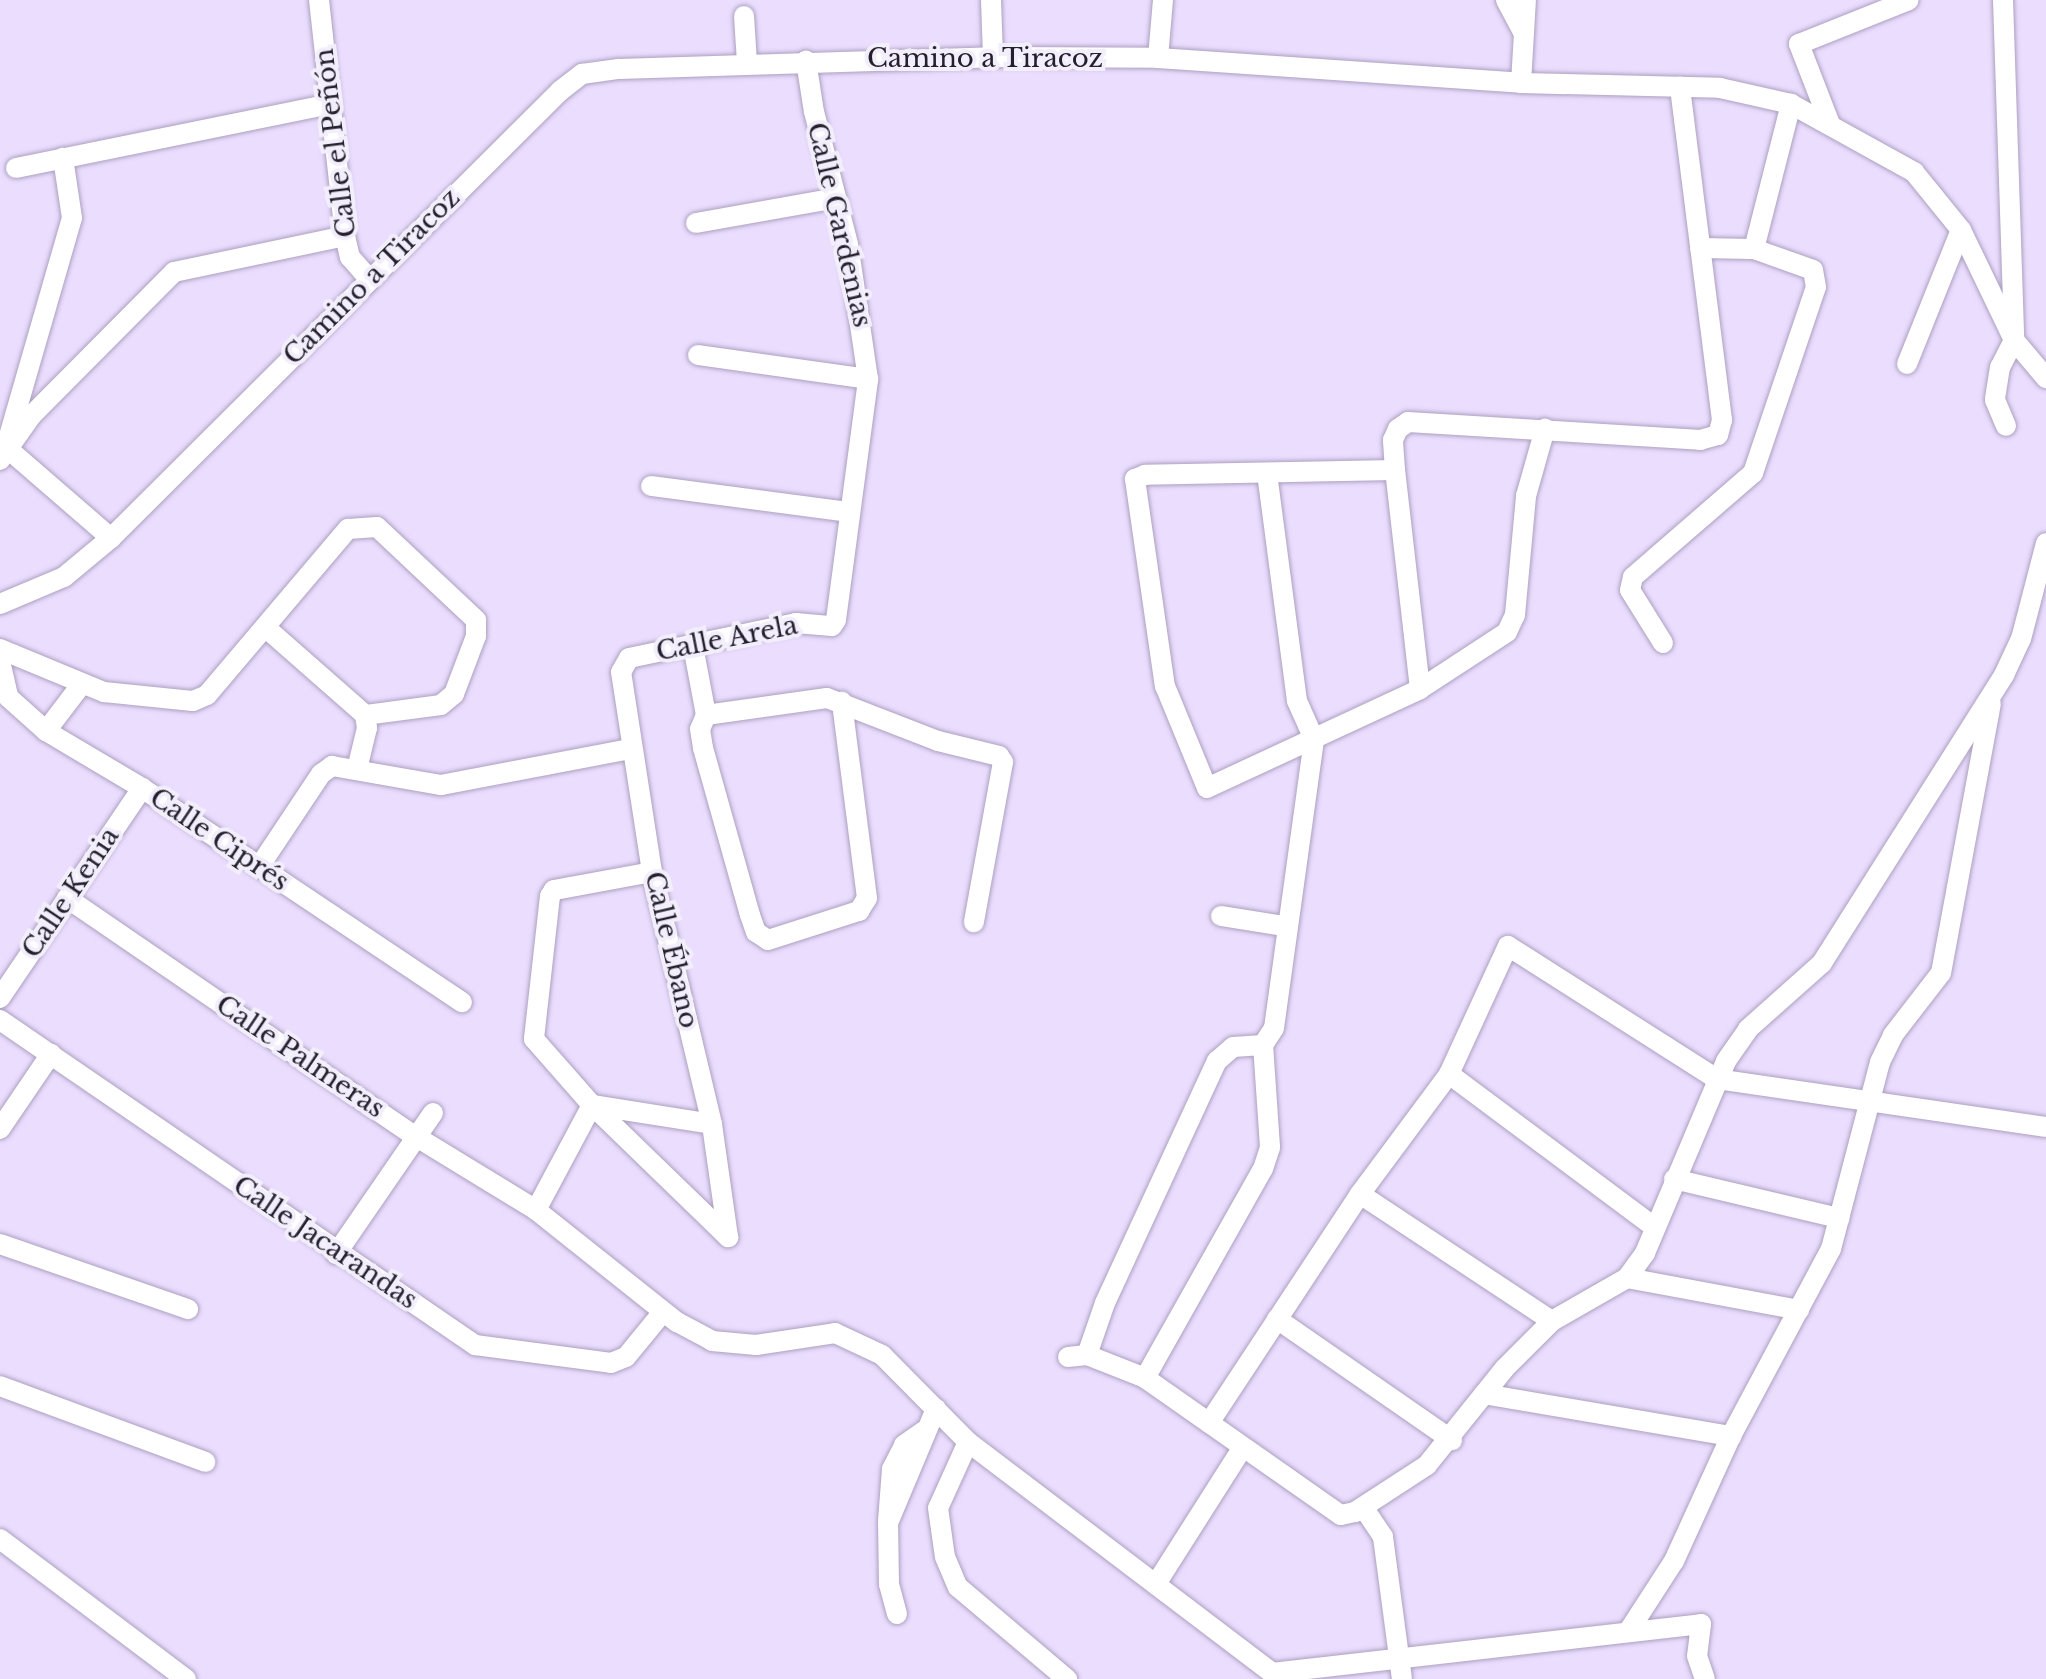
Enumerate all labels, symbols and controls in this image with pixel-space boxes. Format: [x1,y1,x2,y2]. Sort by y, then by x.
street label: Camino a Tiracoz [866,43,1104,75]
street label: Calle el Peñón [309,47,363,239]
street label: Calle Gardenias [800,120,878,330]
street label: Camino a Tiracoz [277,182,467,372]
street label: Calle Arela [653,610,801,668]
street label: Calle Ciprés [144,782,294,898]
street label: Calle Kenia [16,822,126,964]
street label: Calle Ébano [638,869,704,1031]
street label: Calle Palmeras [210,989,390,1125]
street label: Calle Jacarandas [227,1170,423,1316]

